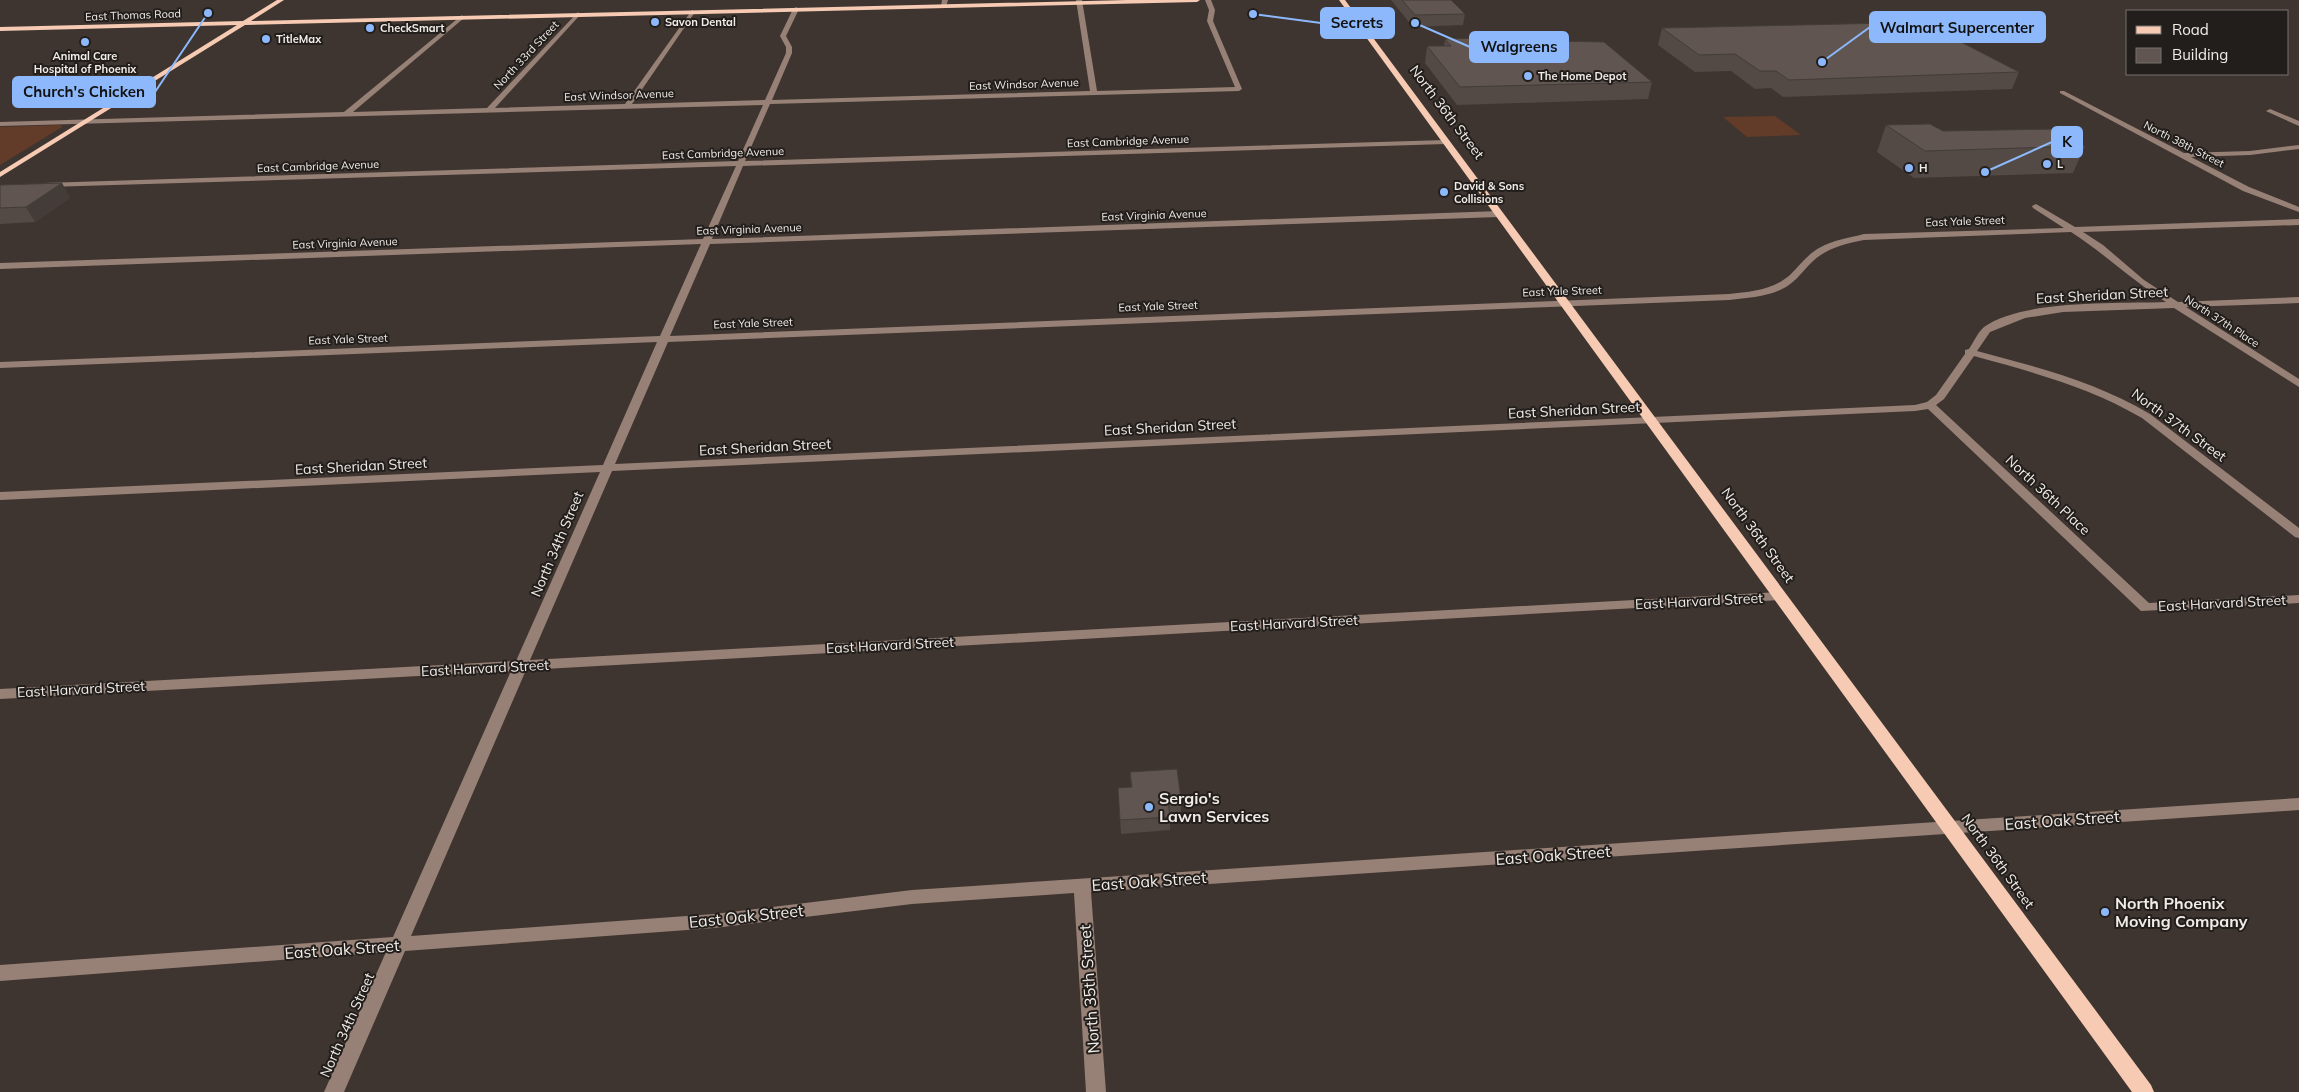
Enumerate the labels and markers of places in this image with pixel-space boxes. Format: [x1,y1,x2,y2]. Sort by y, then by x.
callout: Secrets [1321,8,1394,38]
callout: Walmart Supercenter [1870,12,2045,42]
place label: Savon Dental [665,15,736,29]
marker: Savon Dental [649,16,661,28]
place label: CheckSmart [380,21,444,35]
marker: CheckSmart [364,22,376,34]
place label: TitleMax [276,32,322,46]
callout: Walgreens [1470,32,1568,62]
marker: TitleMax [260,33,272,45]
marker: Animal Care Hospital of Phoenix [79,36,91,48]
place label: Animal Care Hospital of Phoenix [34,49,137,76]
place label: The Home Depot [1538,69,1626,83]
marker: The Home Depot [1522,70,1534,82]
callout: Church's Chicken [13,77,155,107]
callout: K [2052,127,2082,157]
place label: L [2057,157,2063,171]
marker: L [2041,158,2053,170]
place label: H [1919,161,1928,175]
marker: H [1903,162,1915,174]
place label: David & Sons Collisions [1454,179,1525,206]
marker: David & Sons Collisions [1438,186,1450,198]
place label: Sergio's Lawn Services [1159,788,1269,826]
marker: Sergio's Lawn Services [1143,801,1155,813]
place label: North Phoenix Moving Company [2115,893,2248,931]
marker: North Phoenix Moving Company [2099,906,2111,918]

